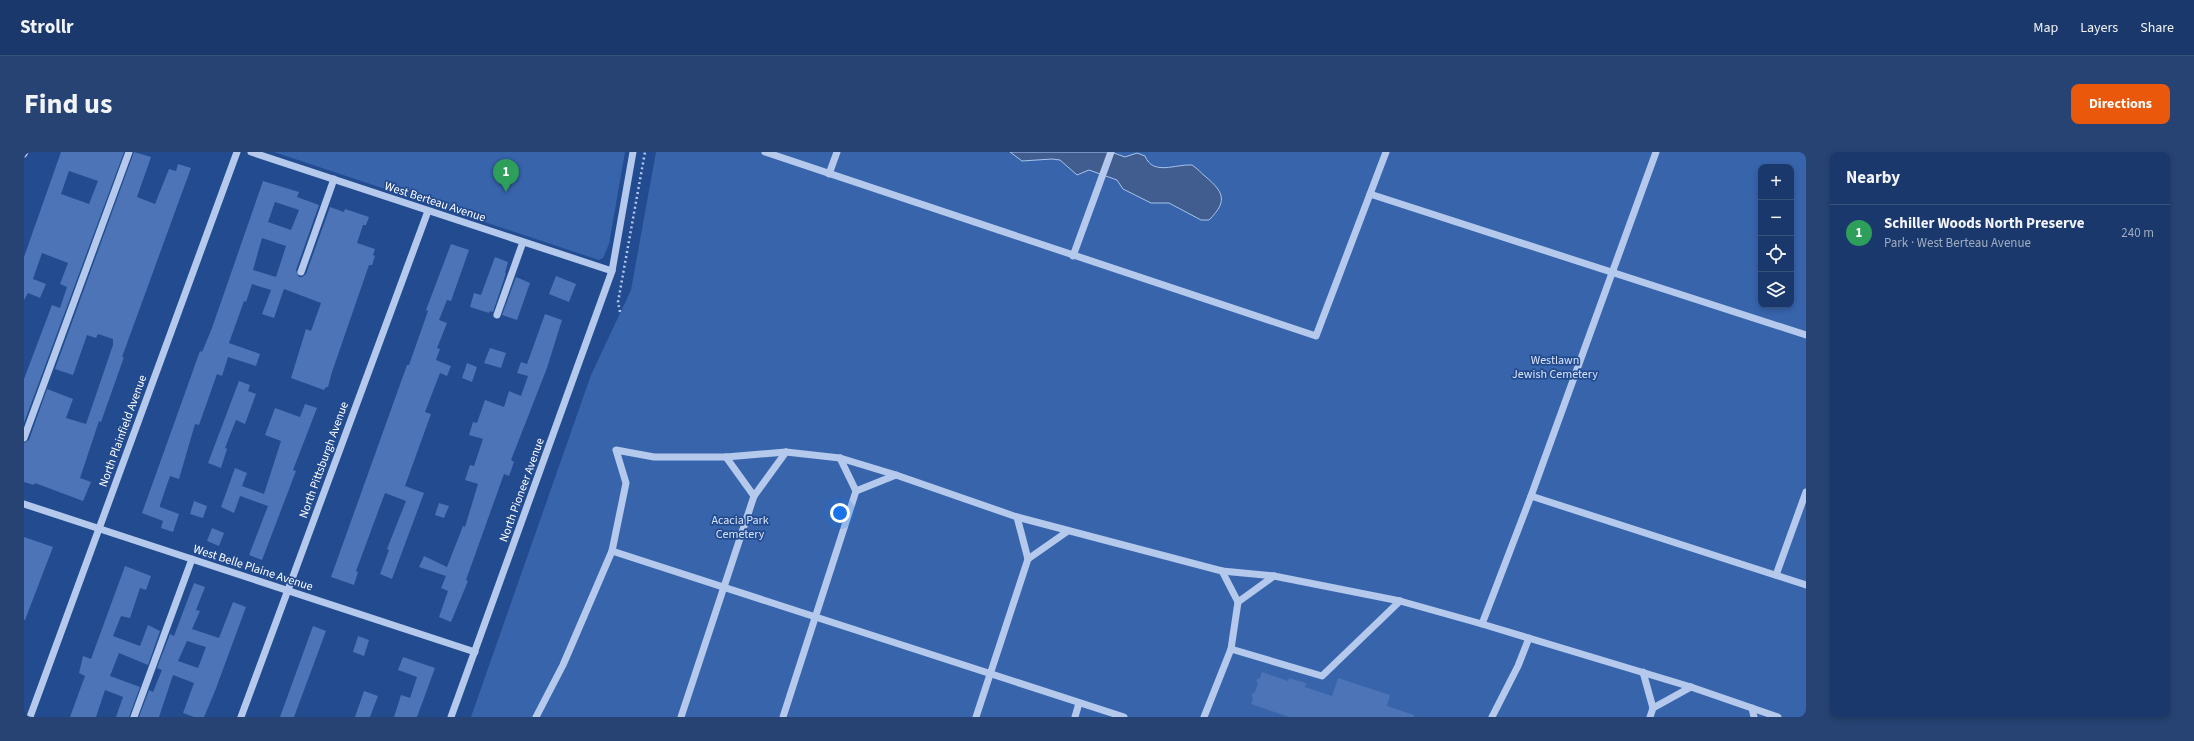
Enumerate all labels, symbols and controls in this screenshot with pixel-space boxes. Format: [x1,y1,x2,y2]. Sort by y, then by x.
text: Strollr [20,14,74,41]
text: Map [2033,18,2058,38]
text: Layers [2080,18,2118,38]
text: Share [2140,18,2174,38]
text: Find us [24,84,112,124]
button: Directions [2071,84,2170,124]
pin: 1 [493,159,519,192]
map controls [1758,164,1794,308]
button: + [1758,164,1794,200]
text: Nearby [1846,166,1900,190]
street label: West Berteau Avenue [382,178,488,226]
button: − [1758,200,1794,236]
text: Schiller Woods North Preserve [1884,213,2085,234]
text: 1 [1856,224,1862,242]
text: 240 m [2121,224,2154,242]
text: Park · West Berteau Avenue [1884,234,2031,252]
button: locate [1758,236,1794,272]
button: layers [1758,272,1794,308]
park label: Westlawn Jewish Cemetery [1512,352,1598,383]
street label: North Plainfield Avenue [95,372,151,490]
street label: North Pittsburgh Avenue [295,399,353,521]
street label: North Pioneer Avenue [495,436,549,544]
your location [830,503,850,523]
park label: Acacia Park Cemetery [711,512,769,543]
street label: West Belle Plaine Avenue [191,541,315,595]

